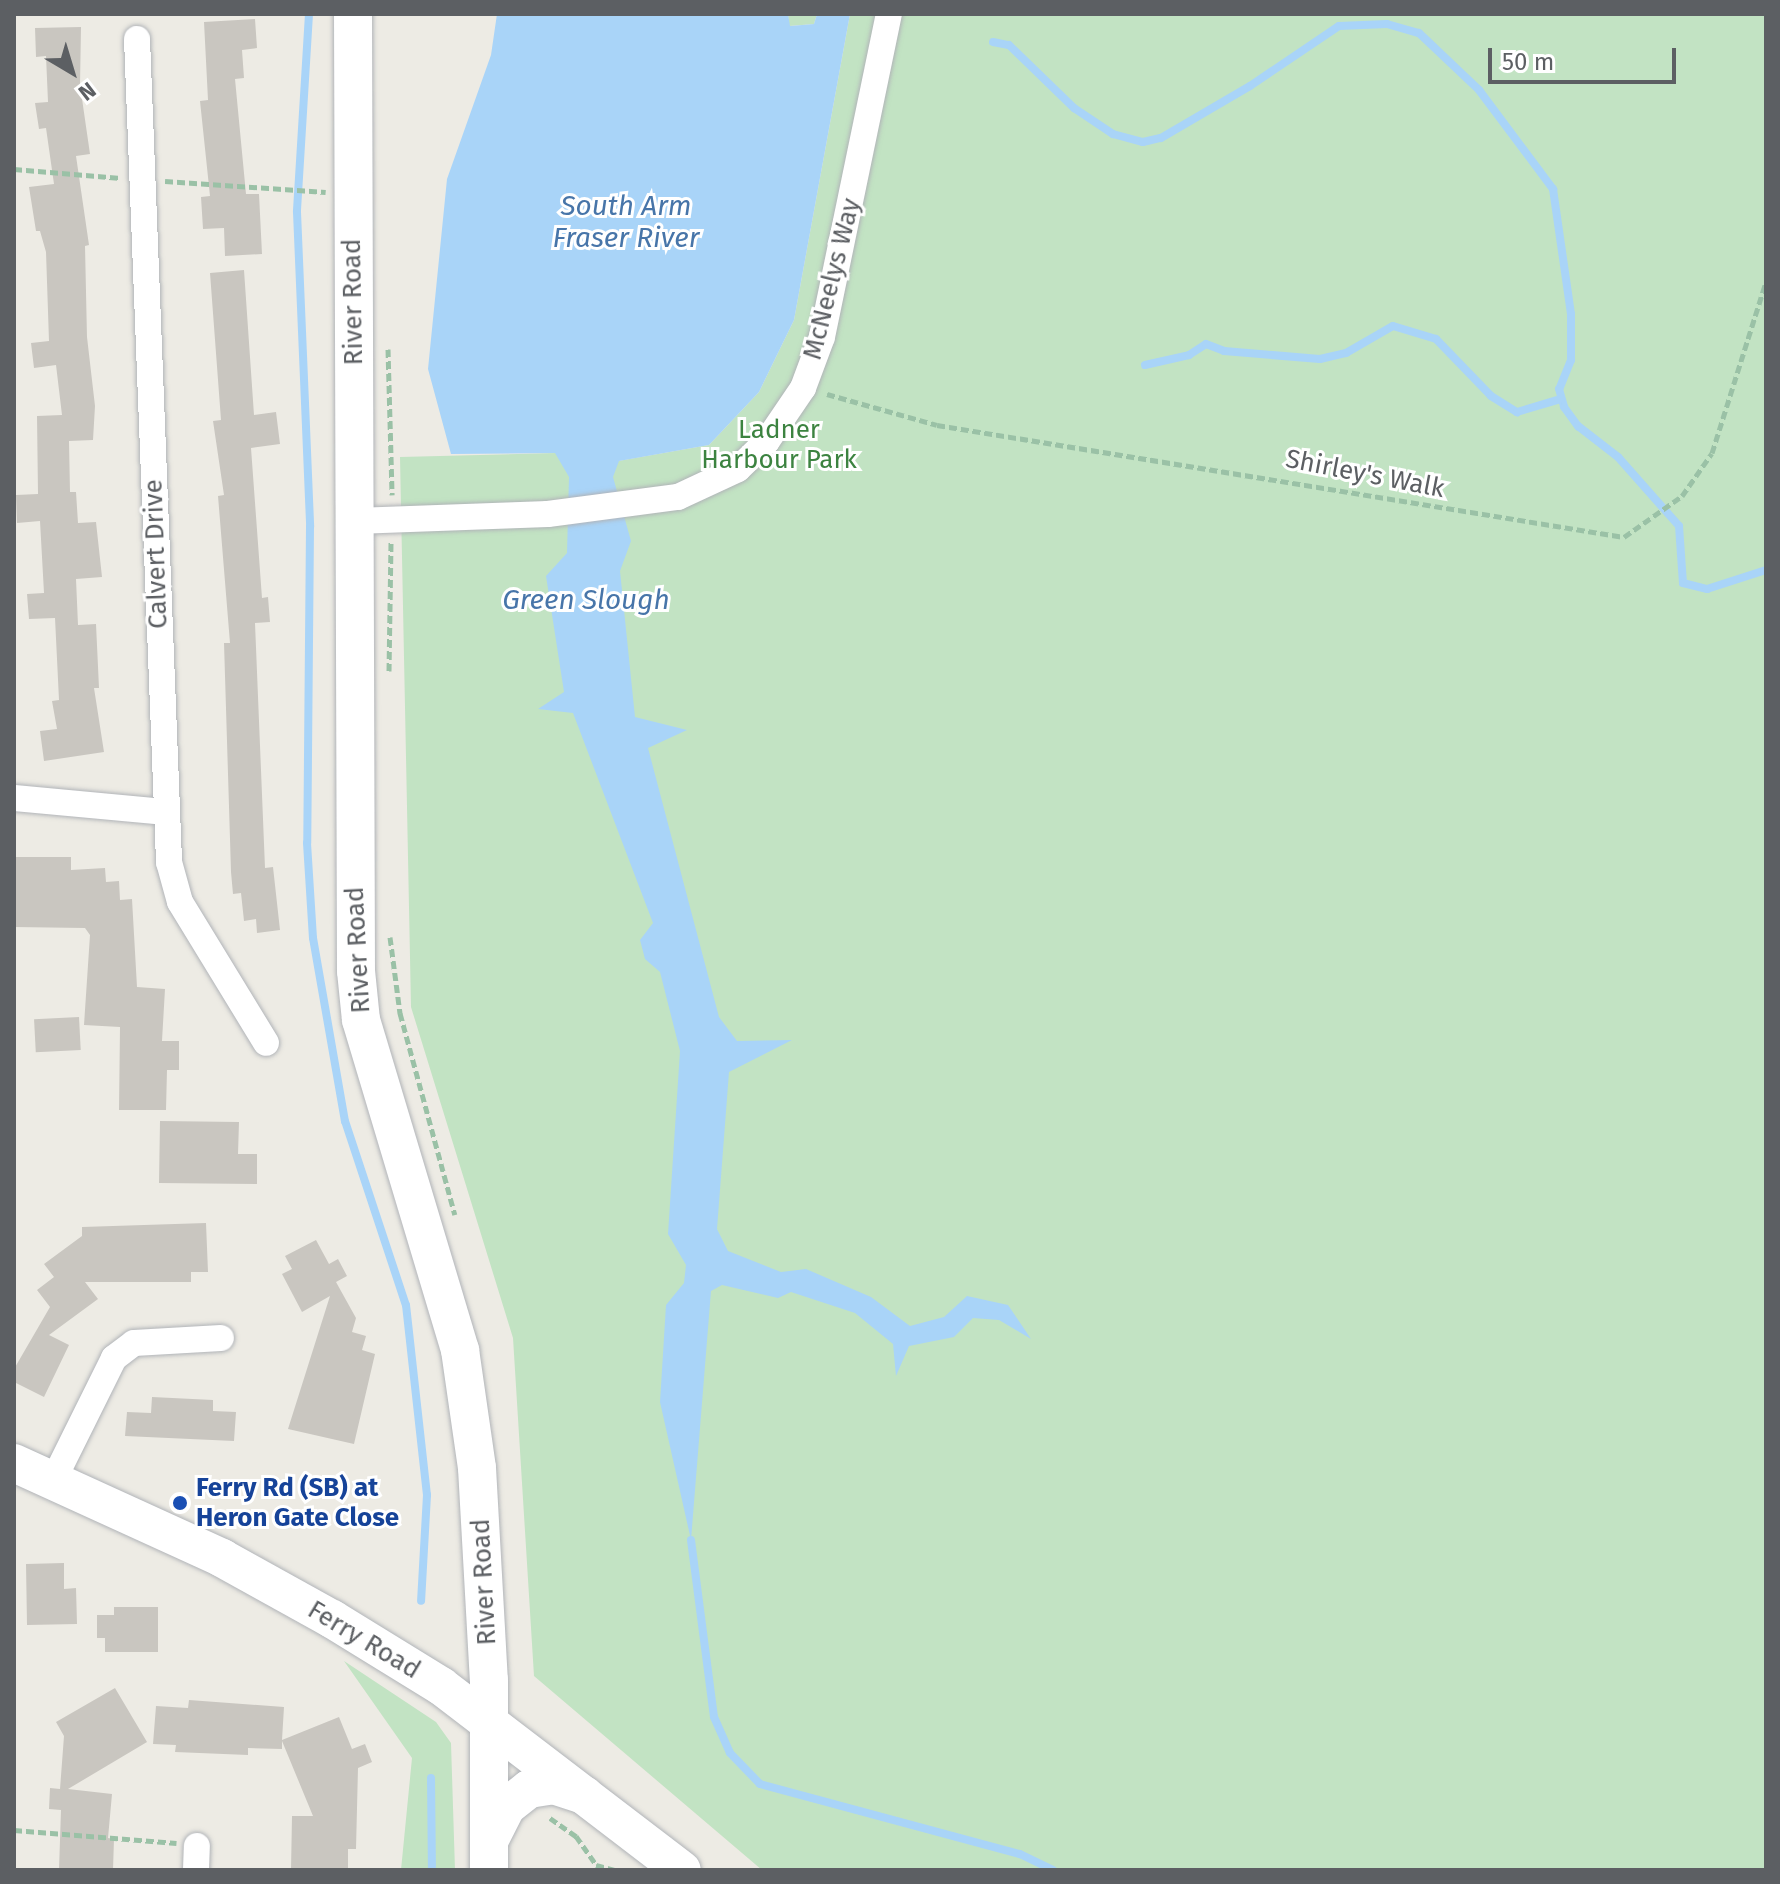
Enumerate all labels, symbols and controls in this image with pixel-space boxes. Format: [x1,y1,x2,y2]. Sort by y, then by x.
north arrow [32,32,112,112]
scale bar [1492,32,1680,82]
text: 50 m [1502,48,1554,76]
text: N [73,76,101,106]
water label: South Arm Fraser River [553,189,699,255]
street label: McNeelys Way [797,195,867,363]
street label: River Road [336,238,370,366]
park label: Ladner Harbour Park [701,414,857,476]
street label: Shirley's Walk [1283,443,1447,505]
street label: Calvert Drive [138,479,174,629]
water label: Green Slough [502,583,670,617]
street label: River Road [339,886,377,1014]
place label: Ferry Rd (SB) at Heron Gate Close [196,1472,399,1534]
marker: Ferry Rd (SB) at Heron Gate Close [171,1494,189,1512]
street label: River Road [465,1518,503,1646]
street label: Ferry Road [302,1594,426,1686]

